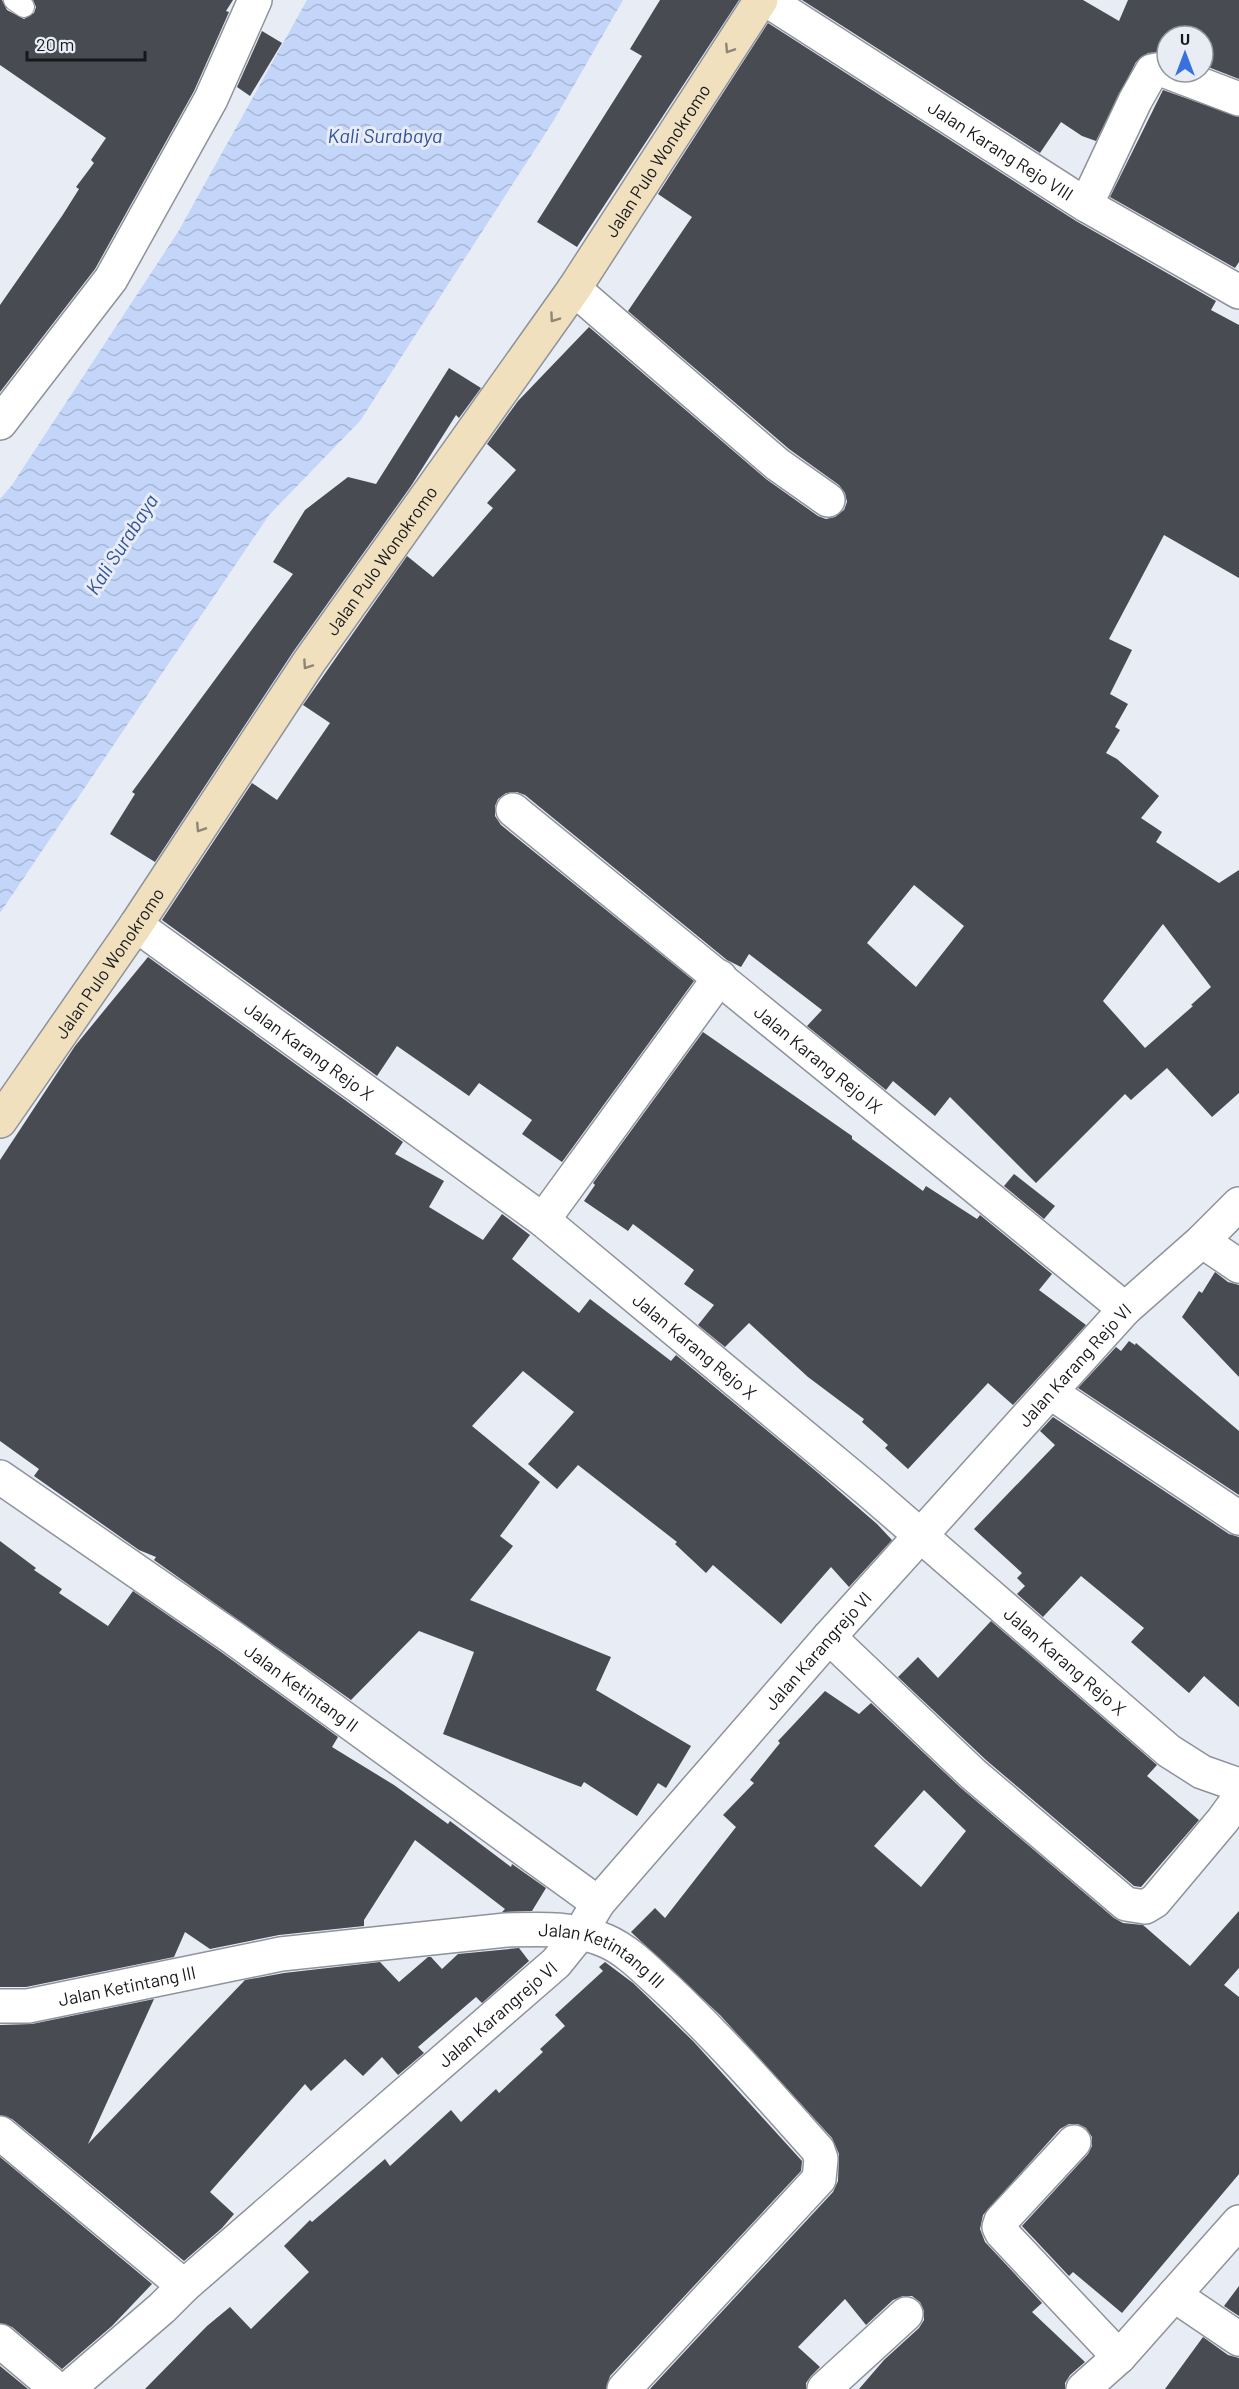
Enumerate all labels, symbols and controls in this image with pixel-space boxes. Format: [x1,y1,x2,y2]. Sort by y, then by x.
scale bar [27,24,146,62]
north arrow [1155,24,1215,84]
text: U [1180,29,1190,48]
text: 20 m [36,33,74,55]
one-way arrow [725,43,737,53]
street label: Jalan Pulo Wonokromo [600,80,715,241]
street label: Jalan Karang Rejo VIII [924,96,1078,205]
water label: Kali Surabaya [328,123,442,147]
one-way arrow [550,311,561,322]
street label: Jalan Pulo Wonokromo [321,481,442,639]
water label: Kali Surabaya [80,489,162,599]
one-way arrow [303,658,314,669]
one-way arrow [196,821,207,832]
street label: Jalan Pulo Wonokromo [50,883,169,1043]
street label: Jalan Karang Rejo X [240,996,378,1105]
street label: Jalan Karang Rejo IX [750,1000,887,1118]
street label: Jalan Karang Rejo X [628,1288,761,1404]
street label: Jalan Karang Rejo VI [1013,1298,1135,1431]
street label: Jalan Karangrejo VI [760,1587,876,1714]
street label: Jalan Karang Rejo X [1000,1602,1130,1720]
street label: Jalan Ketintang II [240,1639,363,1736]
street label: Jalan Ketintang III [538,1918,669,1992]
street label: Jalan Karangrejo VI [433,1956,561,2072]
street label: Jalan Ketintang III [56,1961,198,2011]

